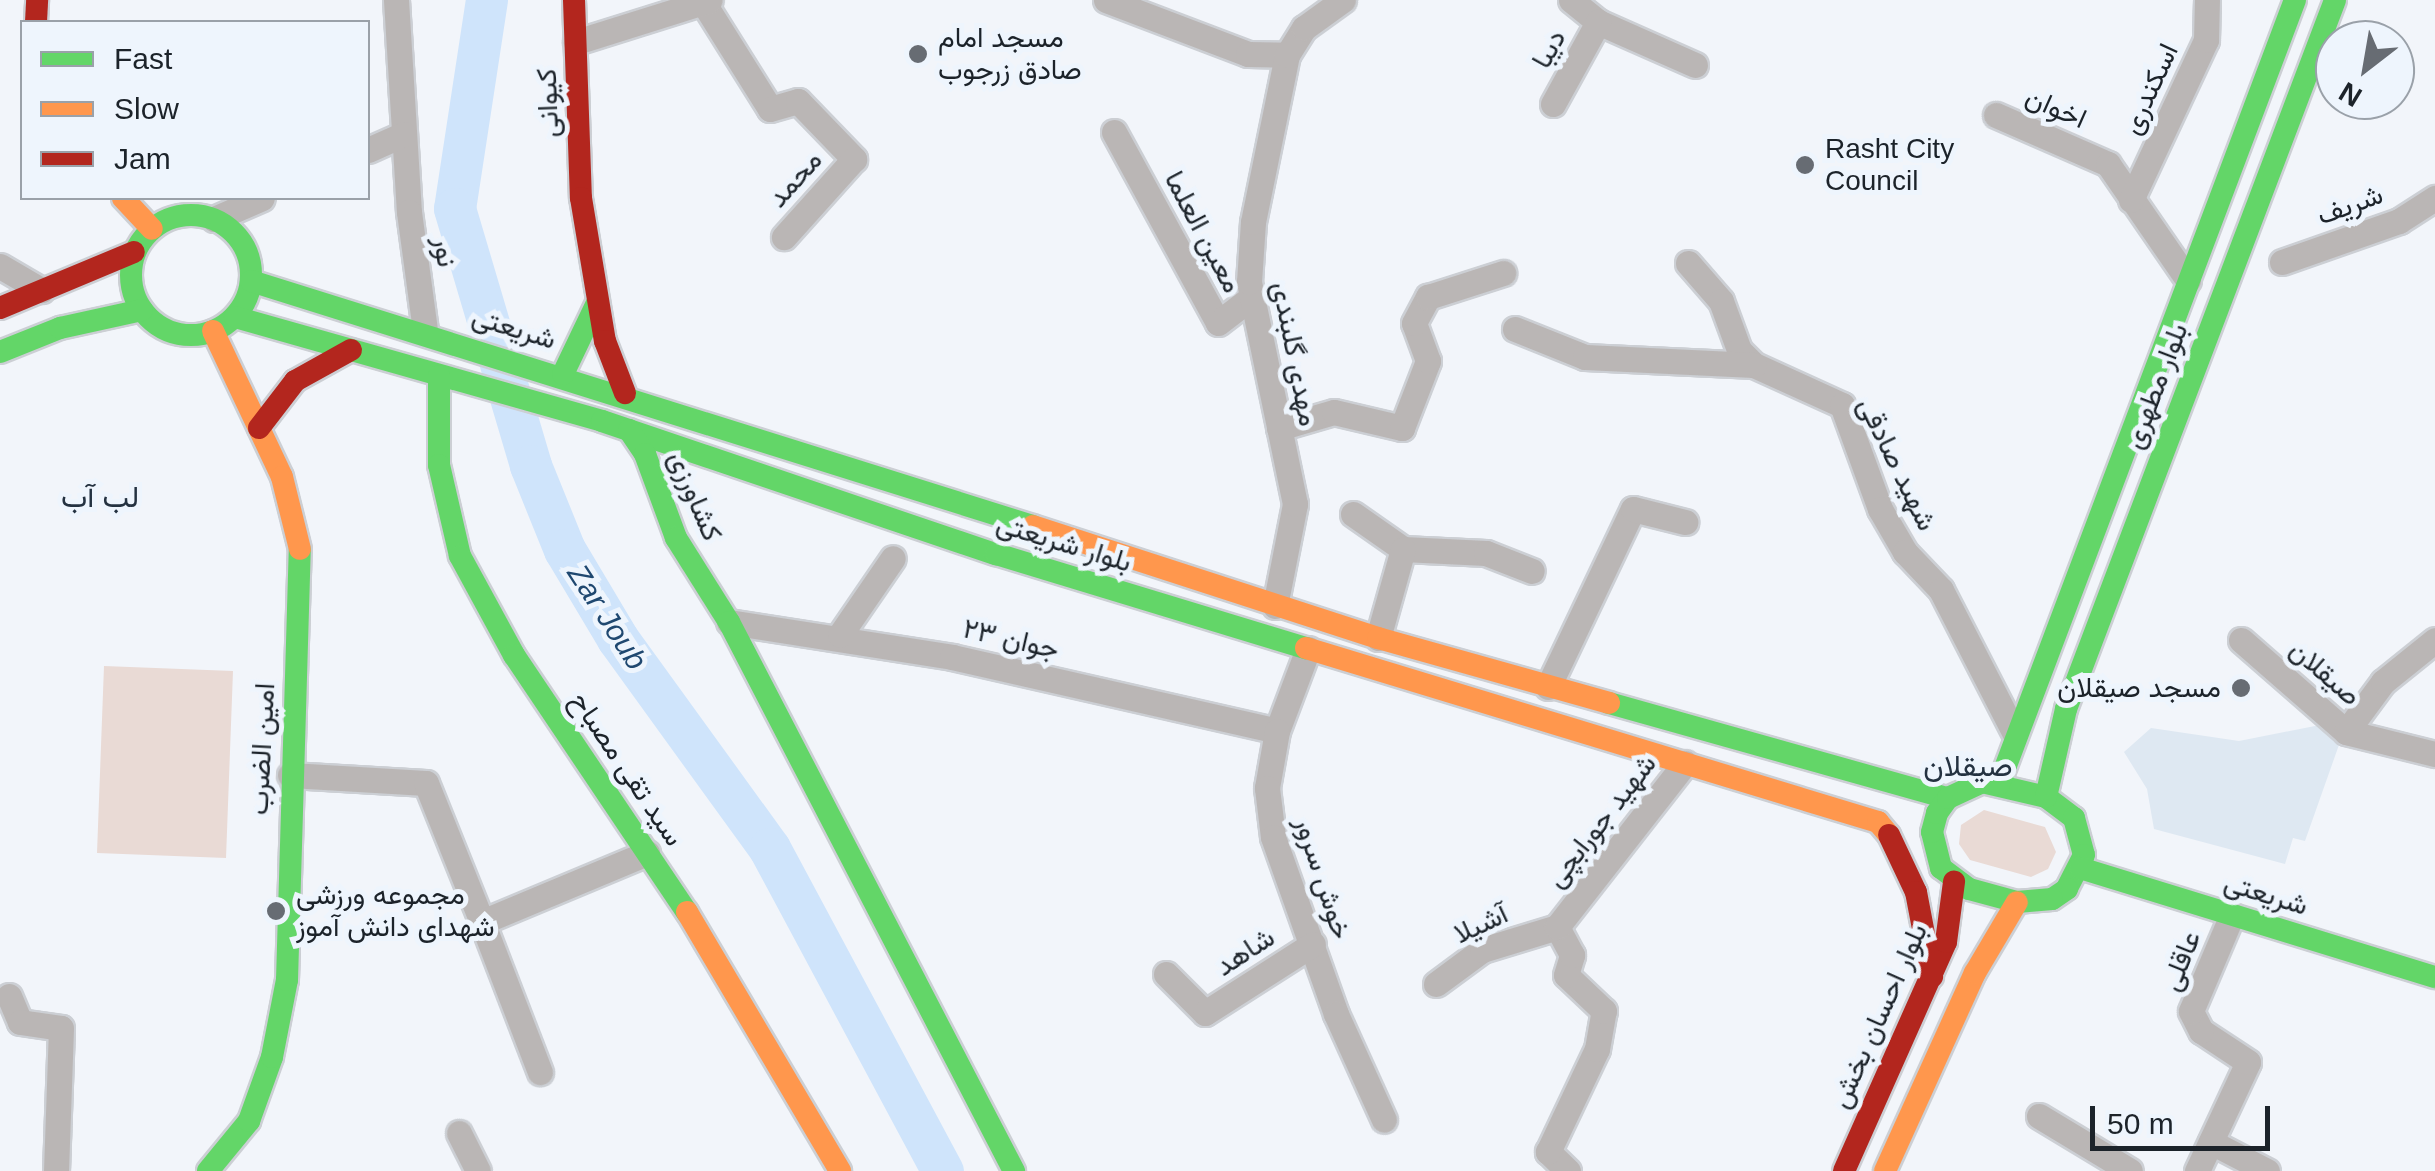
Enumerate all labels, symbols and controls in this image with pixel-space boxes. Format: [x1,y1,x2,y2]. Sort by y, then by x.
legend [20,20,370,200]
north arrow [2315,20,2415,120]
place label: مسجد امام صادق زرجوب [938,21,1082,87]
street label: دیبا [1525,24,1573,74]
street label: اسکندری [2114,38,2186,140]
text: Fast [114,42,172,75]
marker: مسجد امام صادق زرجوب [907,43,929,65]
street label: کیوانی [530,68,566,138]
text: N [2334,76,2367,113]
street label: اخوان [2020,80,2092,136]
text: Slow [114,92,179,125]
place label: Rasht City Council [1825,132,1954,198]
text: Jam [114,142,171,175]
street label: محمد [761,144,829,214]
marker: Rasht City Council [1794,154,1816,176]
street label: معین العلما [1157,165,1249,299]
street label: شریف [2312,178,2388,232]
street label: نور [426,235,464,269]
street label: مهدی گلبندی [1265,279,1325,429]
street label: شریعتی [468,299,560,357]
street label: بلوار مطهری [2117,318,2195,454]
street label: شهید صادقی [1850,392,1944,536]
street label: کشاورزی [661,446,729,546]
district label: لب آب [61,479,139,515]
street label: بلوار شریعتی [992,507,1136,579]
water label: Zar Joub [560,558,654,676]
street label: جوان ۲۳ [960,612,1062,666]
street label: صیقلان [2283,633,2367,713]
place label: مسجد صیقلان [2057,671,2221,705]
marker: مسجد صیقلان [2230,677,2252,699]
street label: امین الضرب [242,682,282,816]
street label: سید تقی مصباح [563,685,691,853]
street label: شهید جورابچی [1539,748,1663,894]
district label: صیقلان [1923,748,2013,784]
street label: خوش سرور [1287,813,1359,943]
street label: شریعتی [2220,865,2312,923]
place label: مجموعه ورزشی شهدای دانش آموز [296,878,495,944]
street label: آشیلا [1449,897,1513,951]
marker: مجموعه ورزشی شهدای دانش آموز [265,900,287,922]
street label: بلوار احسان بخش [1823,919,1935,1113]
street label: شاهد [1209,921,1281,983]
street label: عاقلی [2154,926,2208,996]
scale bar [2095,1086,2275,1148]
text: 50 m [2107,1107,2174,1140]

